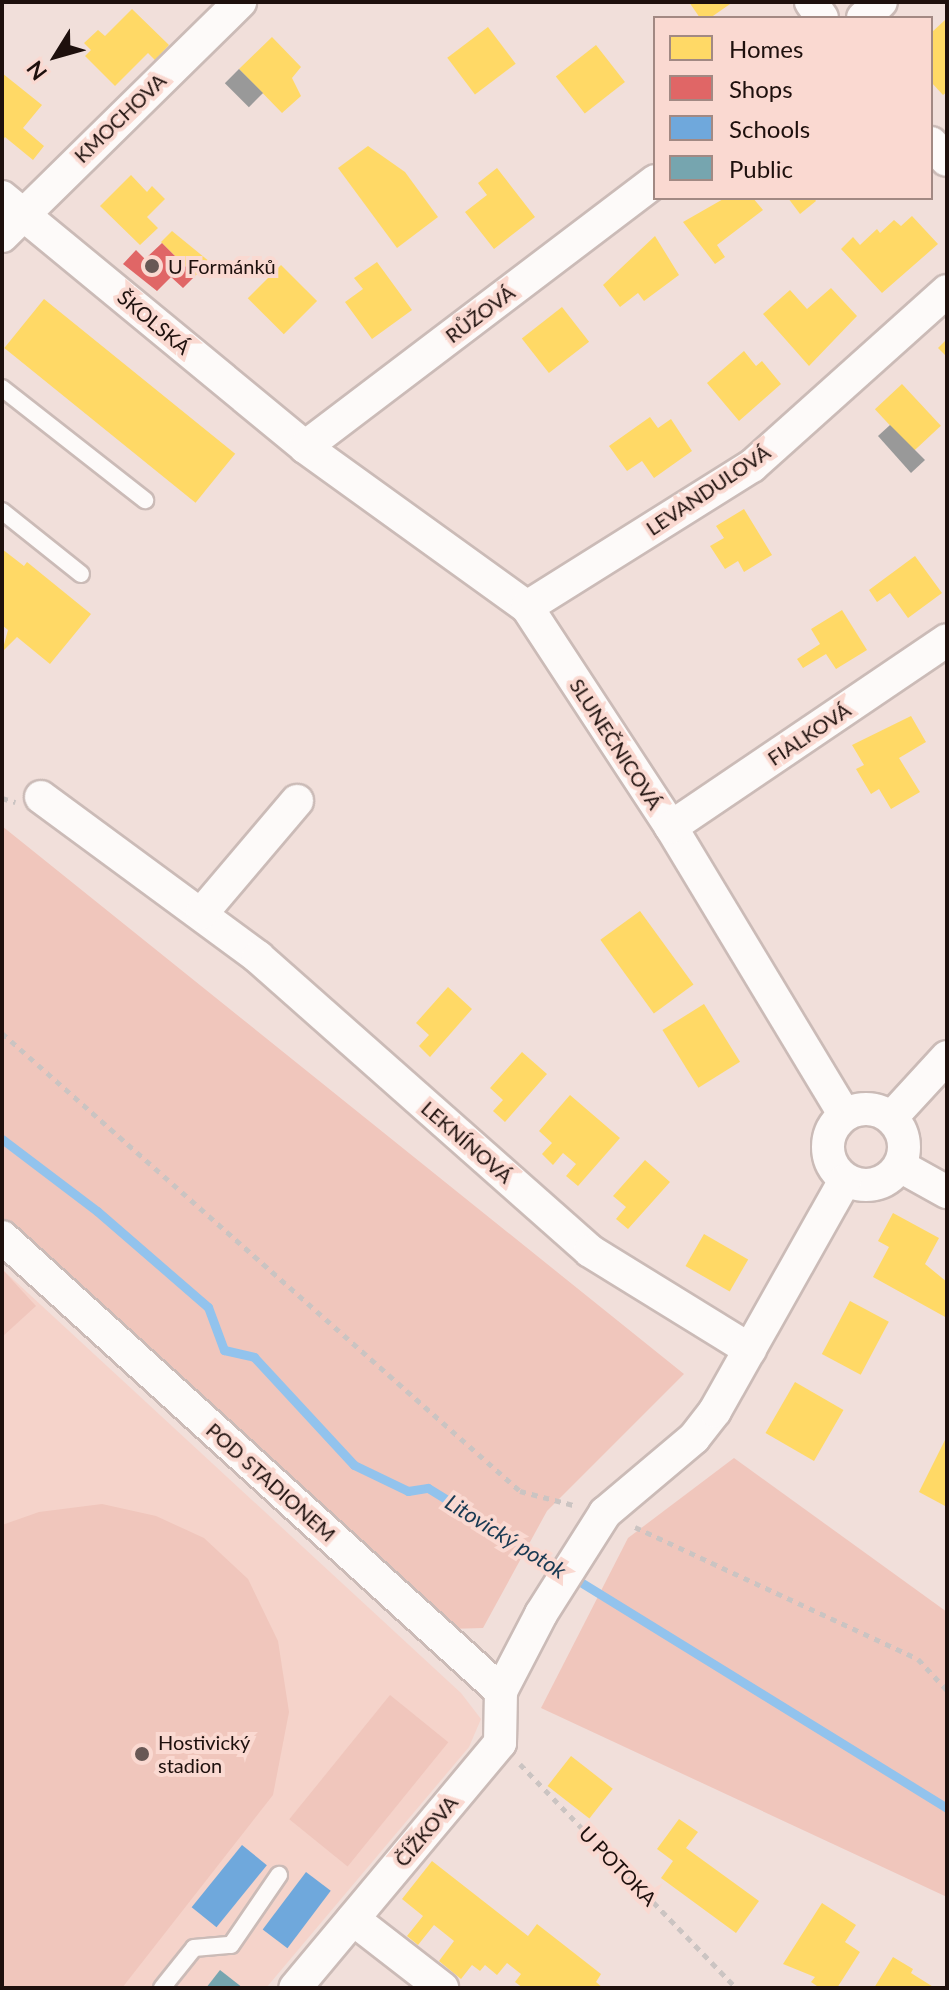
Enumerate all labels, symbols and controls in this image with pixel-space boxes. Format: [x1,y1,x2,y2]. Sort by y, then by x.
north arrow [16,16,96,96]
legend [653,16,933,200]
text: Homes [729,34,803,63]
text: N [21,56,52,86]
street label: KMOCHOVA [69,68,171,168]
text: Shops [729,74,793,103]
text: Schools [729,114,810,143]
text: Public [729,154,793,183]
place label: U Formánků [168,254,276,278]
marker: U Formánků [143,257,161,275]
street label: RŮŽOVÁ [441,280,519,348]
street label: ŠKOLSKÁ [113,285,195,359]
street label: LEVANDULOVÁ [642,440,774,540]
street label: SLUNEČNICOVÁ [565,674,667,814]
street label: FIALKOVÁ [763,698,855,770]
street label: LEKNÍNOVÁ [417,1096,517,1188]
street label: POD STADIONEM [202,1418,340,1546]
water label: Litovický potok [440,1488,572,1584]
place label: Hostivický stadion [158,1730,250,1777]
marker: Hostivický stadion [133,1745,151,1763]
street label: ČÍŽKOVA [389,1791,463,1871]
street label: U POTOKA [574,1821,662,1911]

